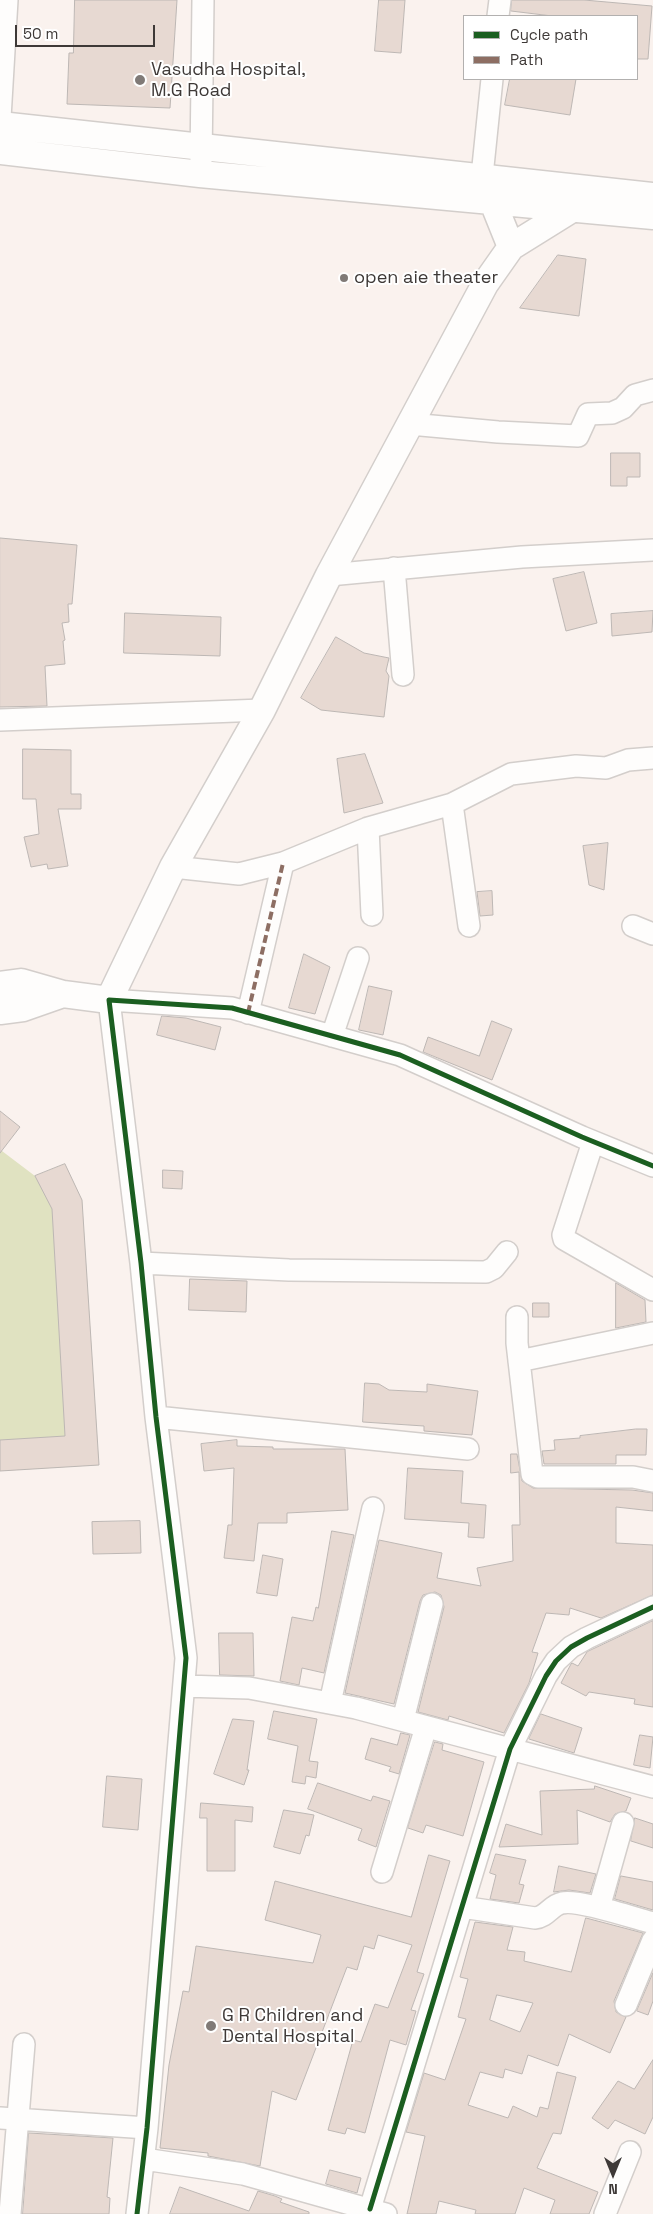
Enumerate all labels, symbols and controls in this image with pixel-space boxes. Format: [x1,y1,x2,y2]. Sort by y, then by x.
scale bar [18,15,158,47]
legend [463,15,638,80]
text: 50 m [23,24,58,43]
text: Cycle path [510,25,588,44]
text: Path [510,50,543,69]
place label: Vasudha Hospital, M.G Road [151,59,306,102]
marker: Vasudha Hospital, M.G Road [133,73,147,87]
place label: open aie theater [354,267,498,289]
marker: open aie theater [338,272,350,284]
place label: G R Children and Dental Hospital [222,2005,363,2048]
marker: G R Children and Dental Hospital [204,2019,218,2033]
north arrow [588,2149,638,2199]
text: N [608,2180,618,2198]

